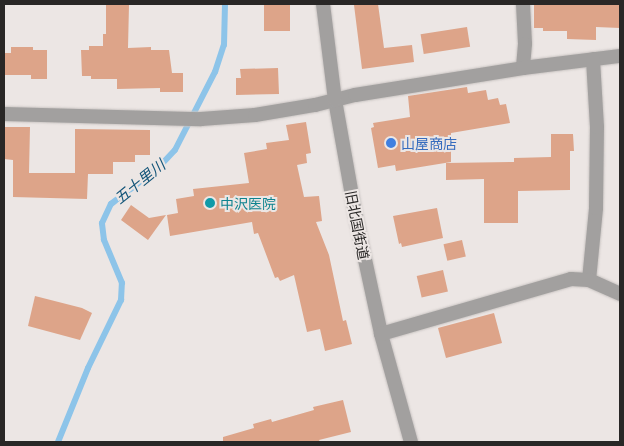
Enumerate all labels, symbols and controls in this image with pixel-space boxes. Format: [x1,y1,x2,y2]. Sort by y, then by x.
place label: 山屋商店 [401,135,457,151]
marker: 山屋商店 [385,137,397,149]
water label: 五十里川 [110,155,168,207]
street label: 旧北国街道 [343,189,373,261]
place label: 中沢医院 [220,195,276,211]
marker: 中沢医院 [204,197,216,209]

